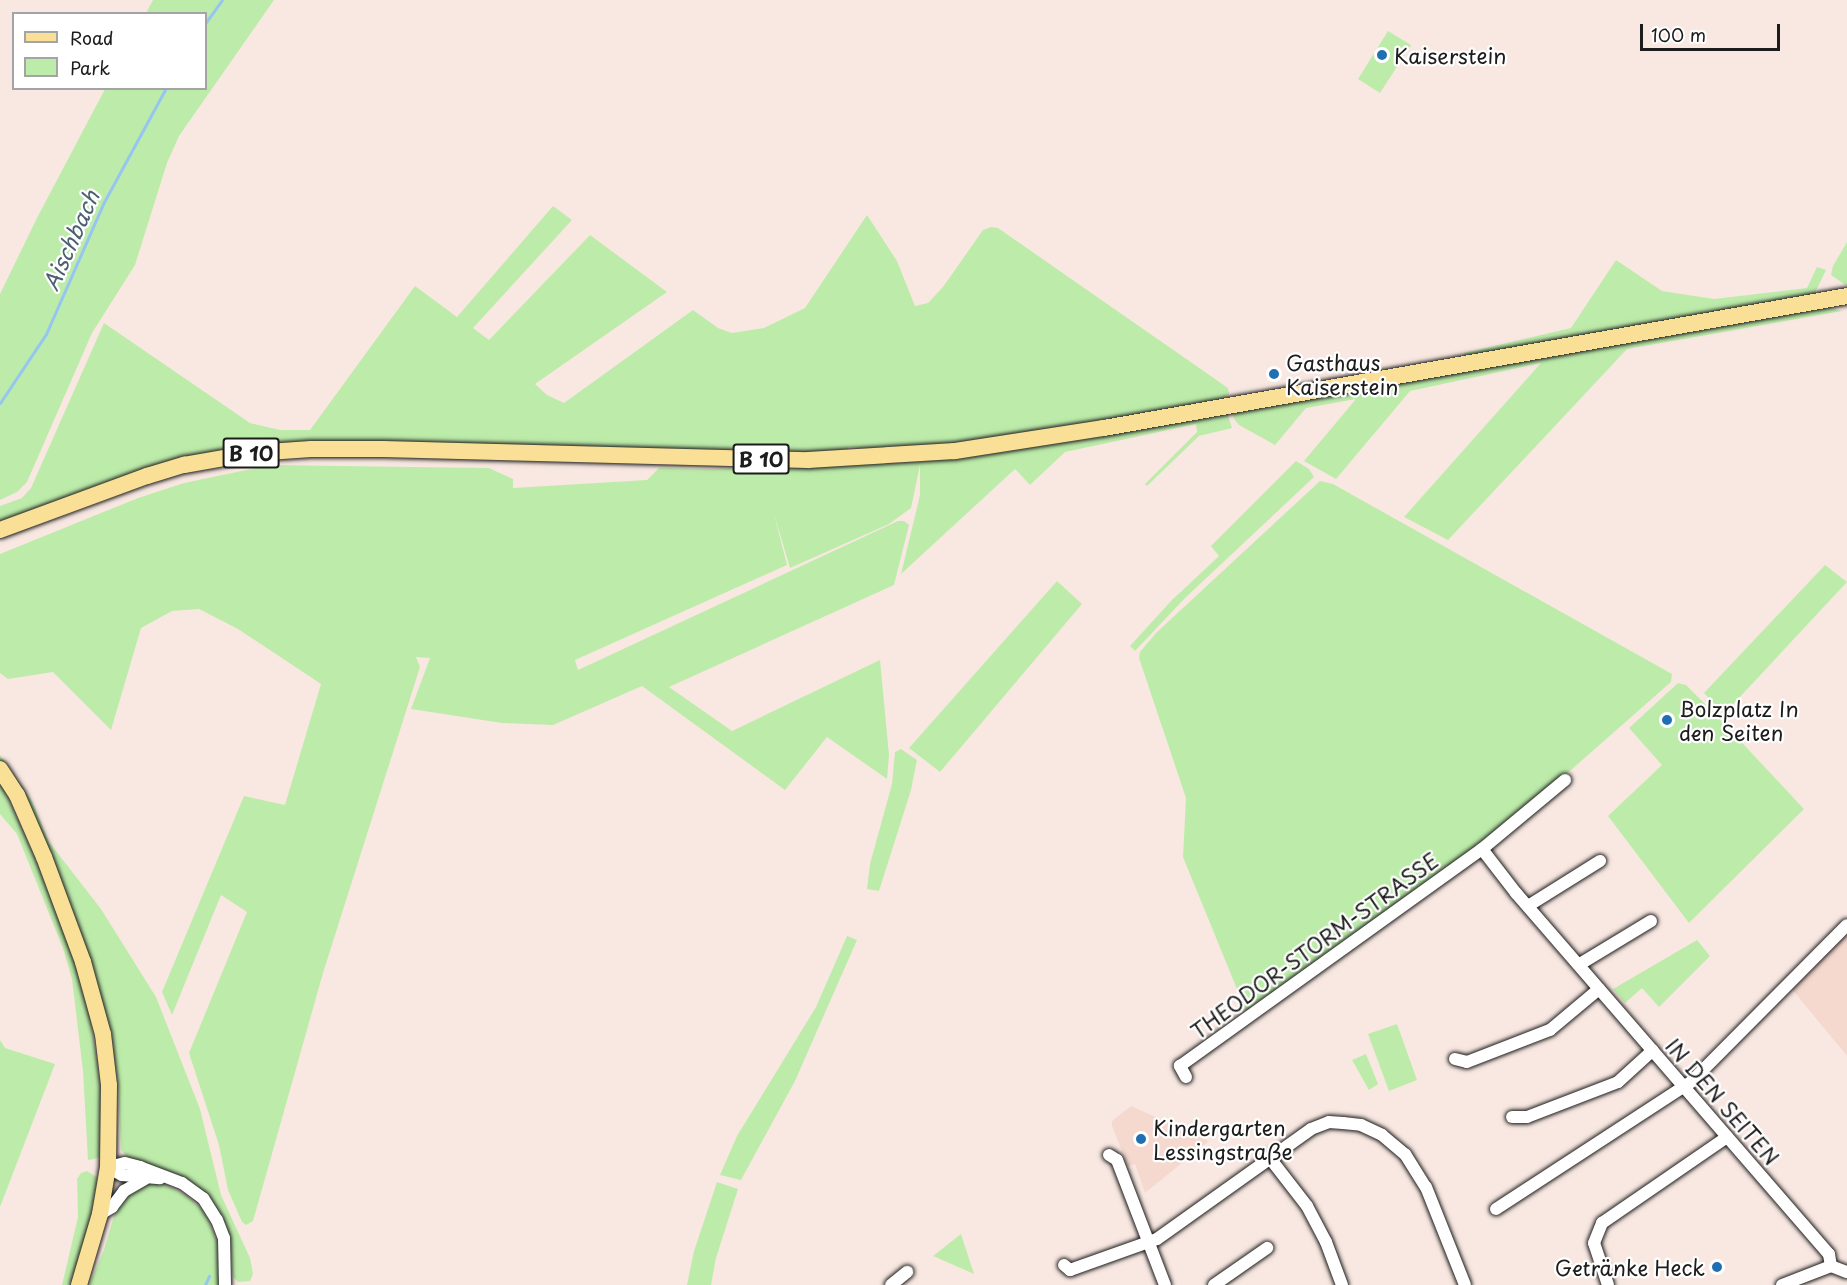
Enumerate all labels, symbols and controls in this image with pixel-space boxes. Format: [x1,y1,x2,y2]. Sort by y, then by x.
legend [12,12,207,90]
scale bar [1643,12,1782,50]
text: 100 m [1651,21,1706,48]
text: Road [70,24,114,51]
place label: Kaiserstein [1394,42,1506,68]
marker: Kaiserstein [1375,48,1389,62]
text: Park [70,54,110,81]
water label: Aischbach [36,186,104,294]
place label: Gasthaus Kaiserstein [1286,349,1398,399]
marker: Gasthaus Kaiserstein [1267,367,1281,381]
road number: B 10 [222,436,280,470]
road number: B 10 [732,442,789,476]
place label: Bolzplatz In den Seiten [1679,695,1798,745]
marker: Bolzplatz In den Seiten [1660,713,1674,727]
street label: THEODOR-STORM-STRASSE [1185,847,1443,1043]
street label: IN DEN SEITEN [1661,1032,1785,1170]
place label: Kindergarten Lessingstraße [1153,1114,1293,1164]
marker: Kindergarten Lessingstraße [1134,1132,1148,1146]
place label: Getränke Heck [1553,1254,1705,1280]
marker: Getränke Heck [1710,1260,1724,1274]

